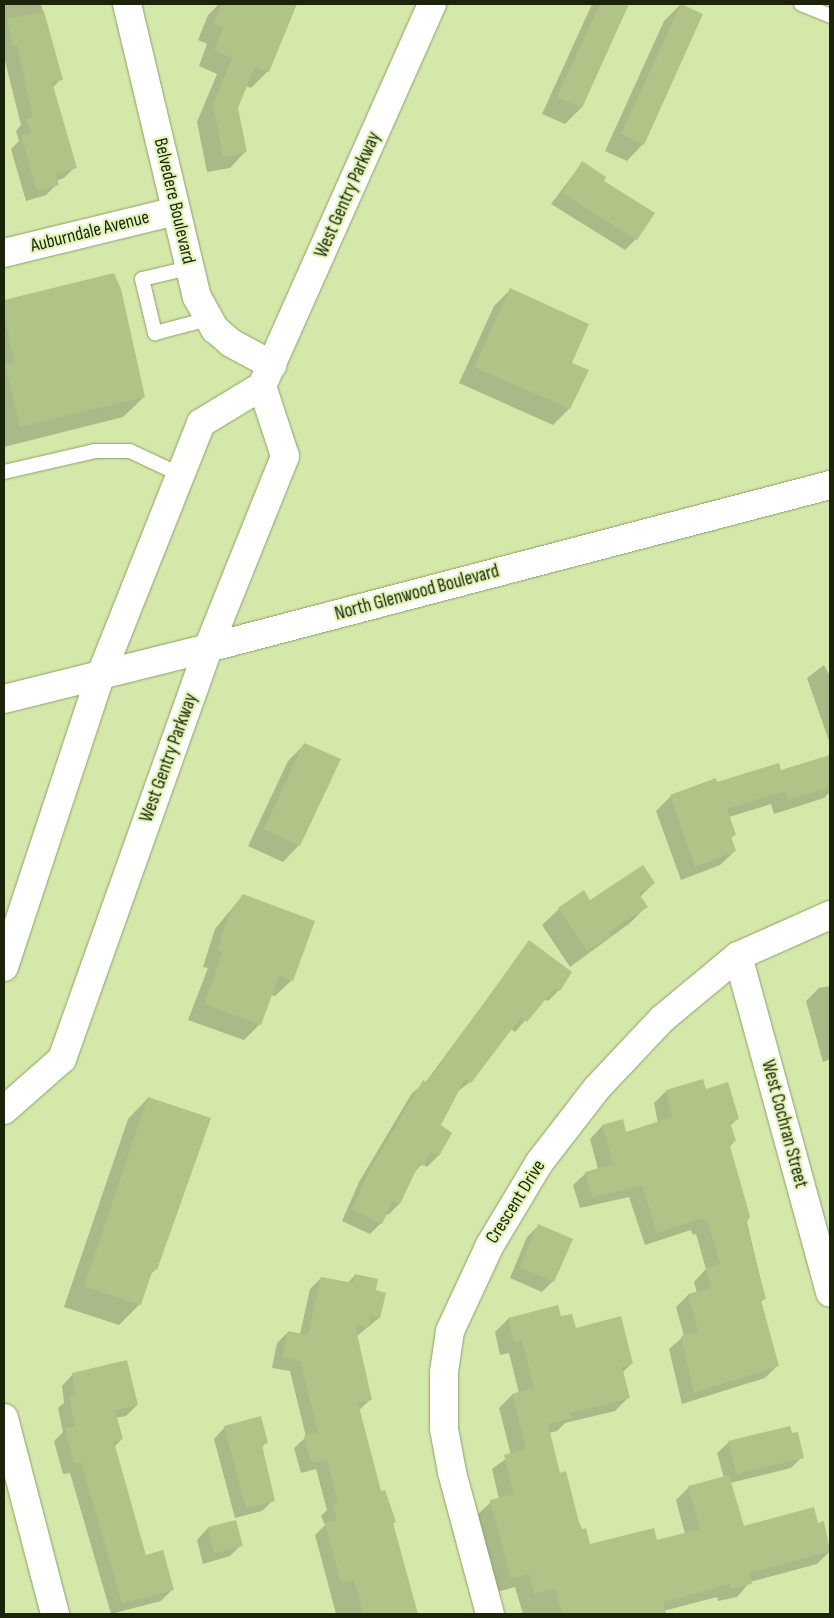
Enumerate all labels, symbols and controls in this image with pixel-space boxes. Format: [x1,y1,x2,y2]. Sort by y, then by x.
street label: West Gentry Parkway [310,129,386,261]
street label: Belvedere Boulevard [148,136,200,266]
street label: Auburndale Avenue [28,206,152,258]
street label: North Glenwood Boulevard [332,560,502,626]
street label: West Gentry Parkway [135,691,203,825]
street label: West Cochran Street [756,1057,812,1191]
street label: Crescent Drive [481,1156,551,1248]

